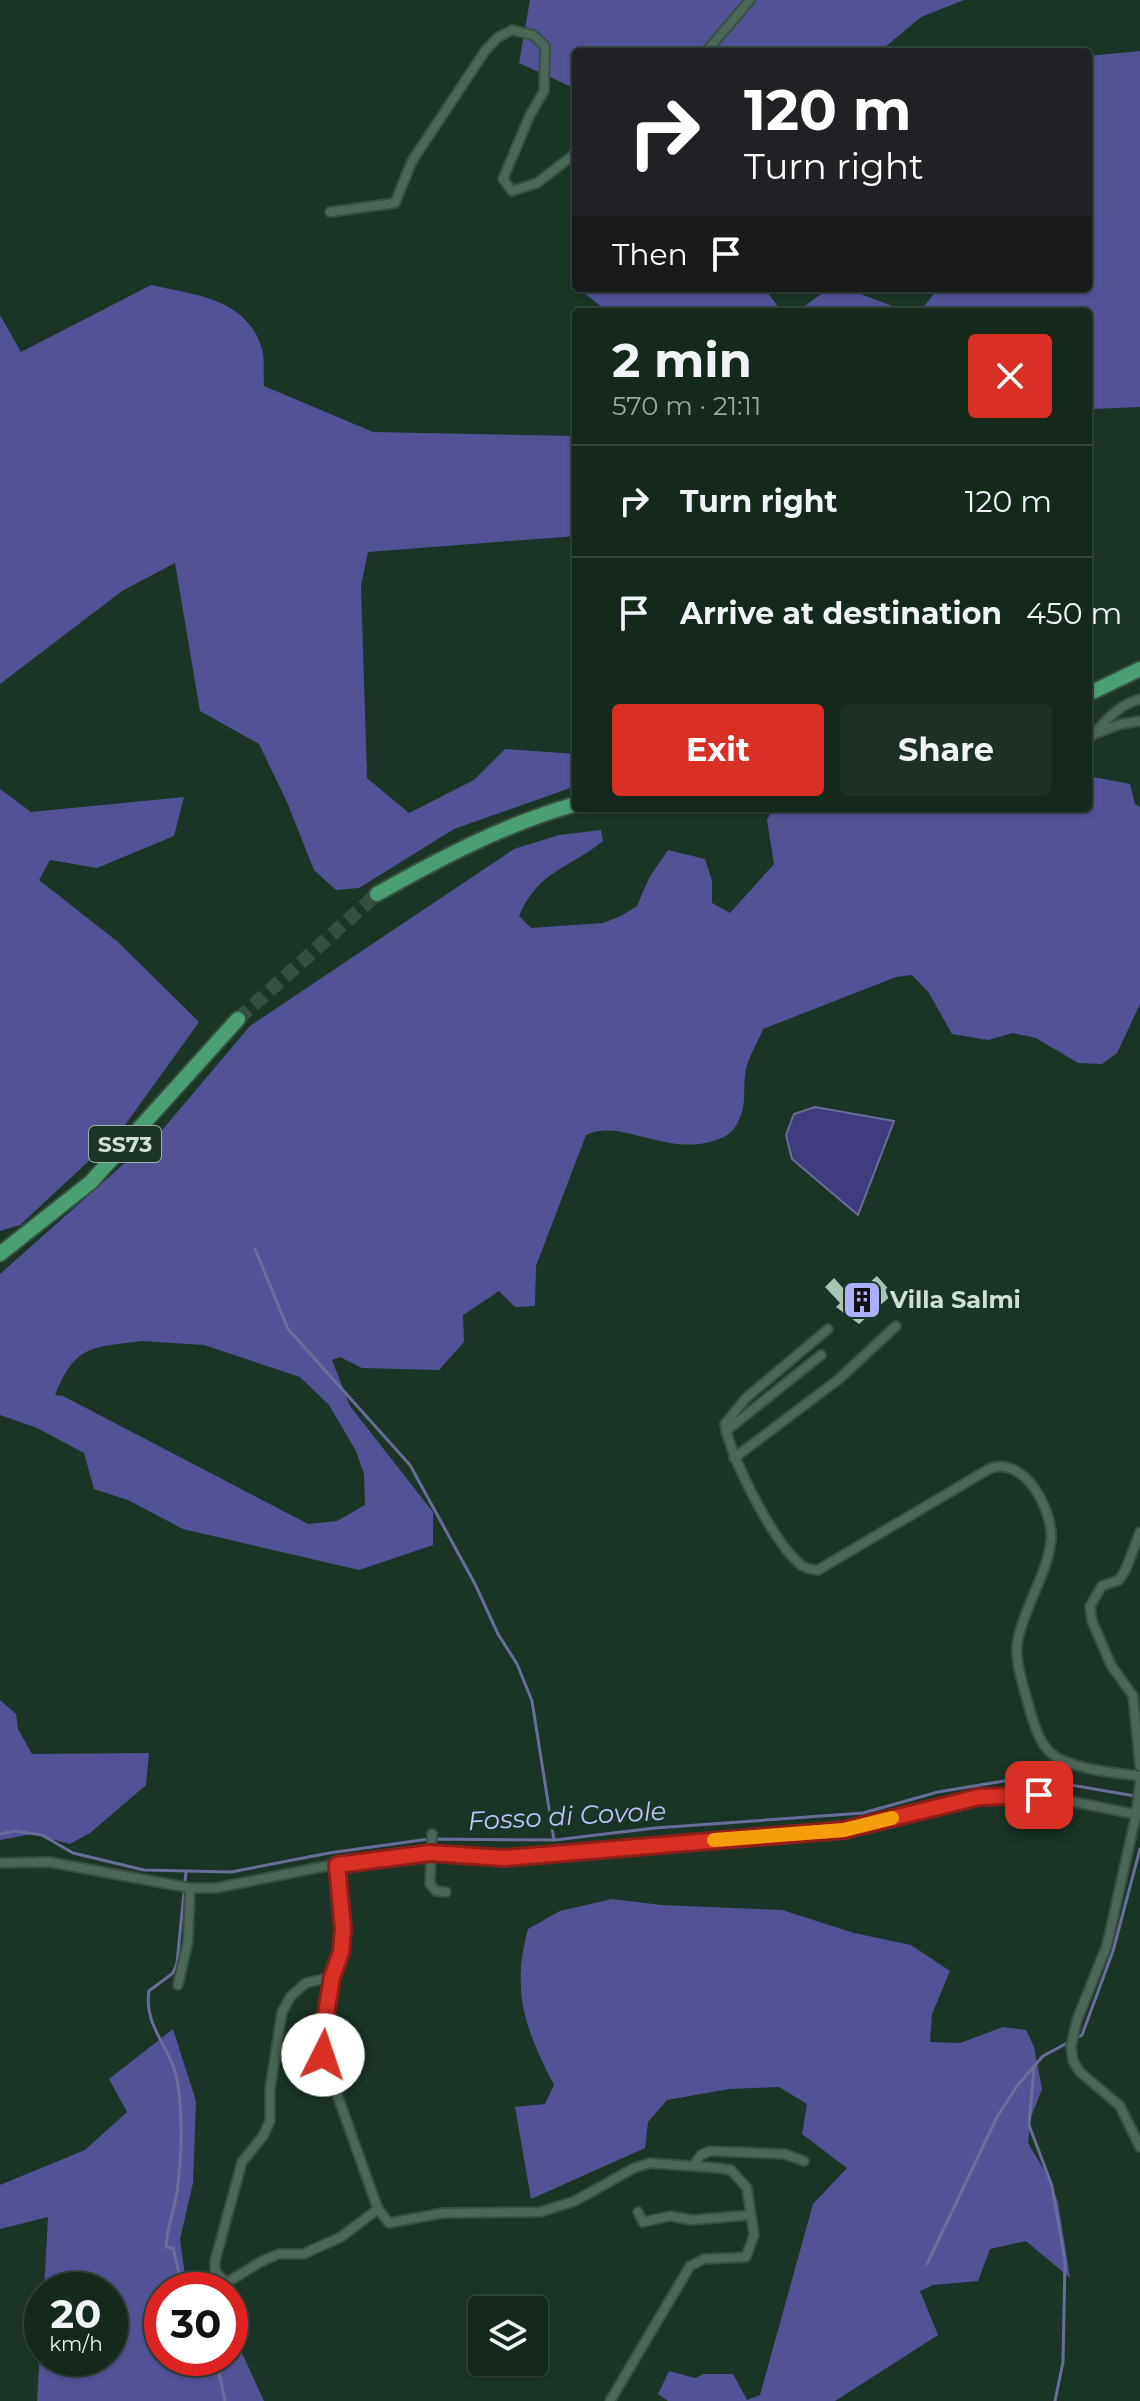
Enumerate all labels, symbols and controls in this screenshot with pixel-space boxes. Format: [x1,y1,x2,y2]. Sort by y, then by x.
text: 120 m [744,76,912,144]
icon: right [612,80,716,184]
text: Turn right [744,144,924,188]
icon: arrive [704,232,748,276]
text: Then [612,236,688,273]
text: 2 min [612,331,752,389]
button: close [968,334,1052,418]
text: 570 m · 21:11 [612,390,761,422]
icon: right [612,479,656,523]
text: Turn right [680,483,837,520]
text: 120 m [965,483,1052,520]
icon: arrive [612,591,656,635]
text: Arrive at destination [680,595,1002,632]
text: 450 m [1026,595,1122,632]
button: Exit [612,704,824,796]
button: Share [840,704,1052,796]
road number: SS73 [89,1126,161,1162]
building icon: Villa Salmi [841,1279,883,1321]
place label: Villa Salmi [889,1285,1021,1314]
pin [1005,1761,1073,1829]
icon: arrive [1017,1773,1061,1817]
water label: Fosso di Covole [467,1795,667,1837]
position arrow [281,2013,365,2097]
speed limit sign: 30 [144,2272,248,2376]
text: 20 [51,2289,101,2338]
map controls [468,2296,548,2376]
button: layers [468,2296,548,2376]
text: km/h [49,2332,103,2356]

